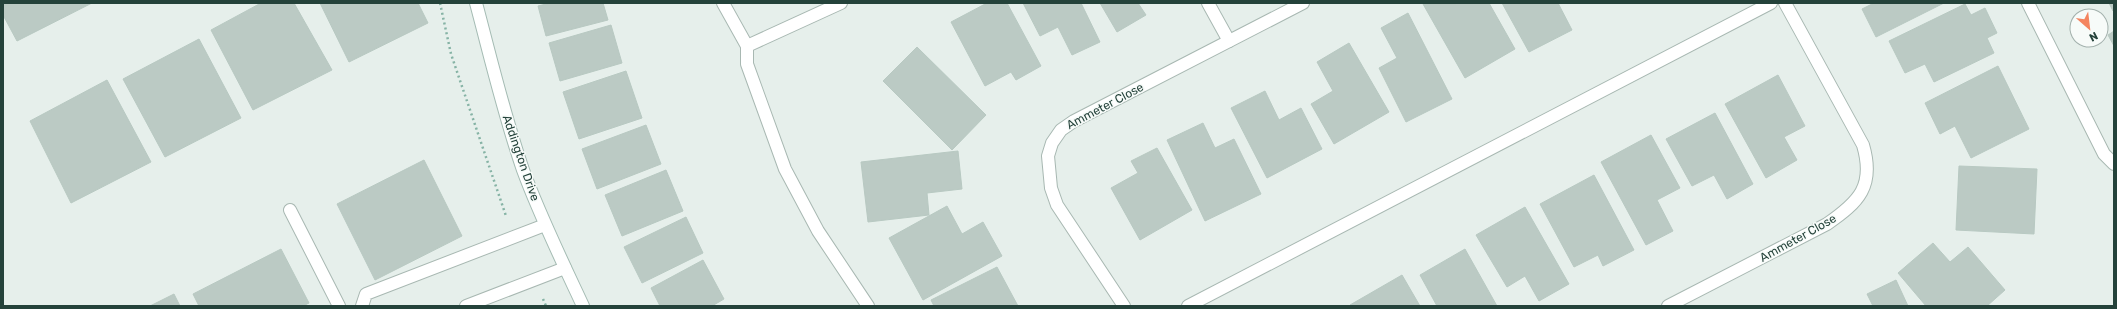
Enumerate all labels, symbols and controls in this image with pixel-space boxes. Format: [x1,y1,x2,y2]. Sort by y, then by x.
north arrow [2069,8,2109,48]
text: N [2087,29,2100,44]
street label: Ammeter Close [1064,80,1146,132]
street label: Addington Drive [500,113,542,203]
street label: Ammeter Close [1757,211,1839,265]

